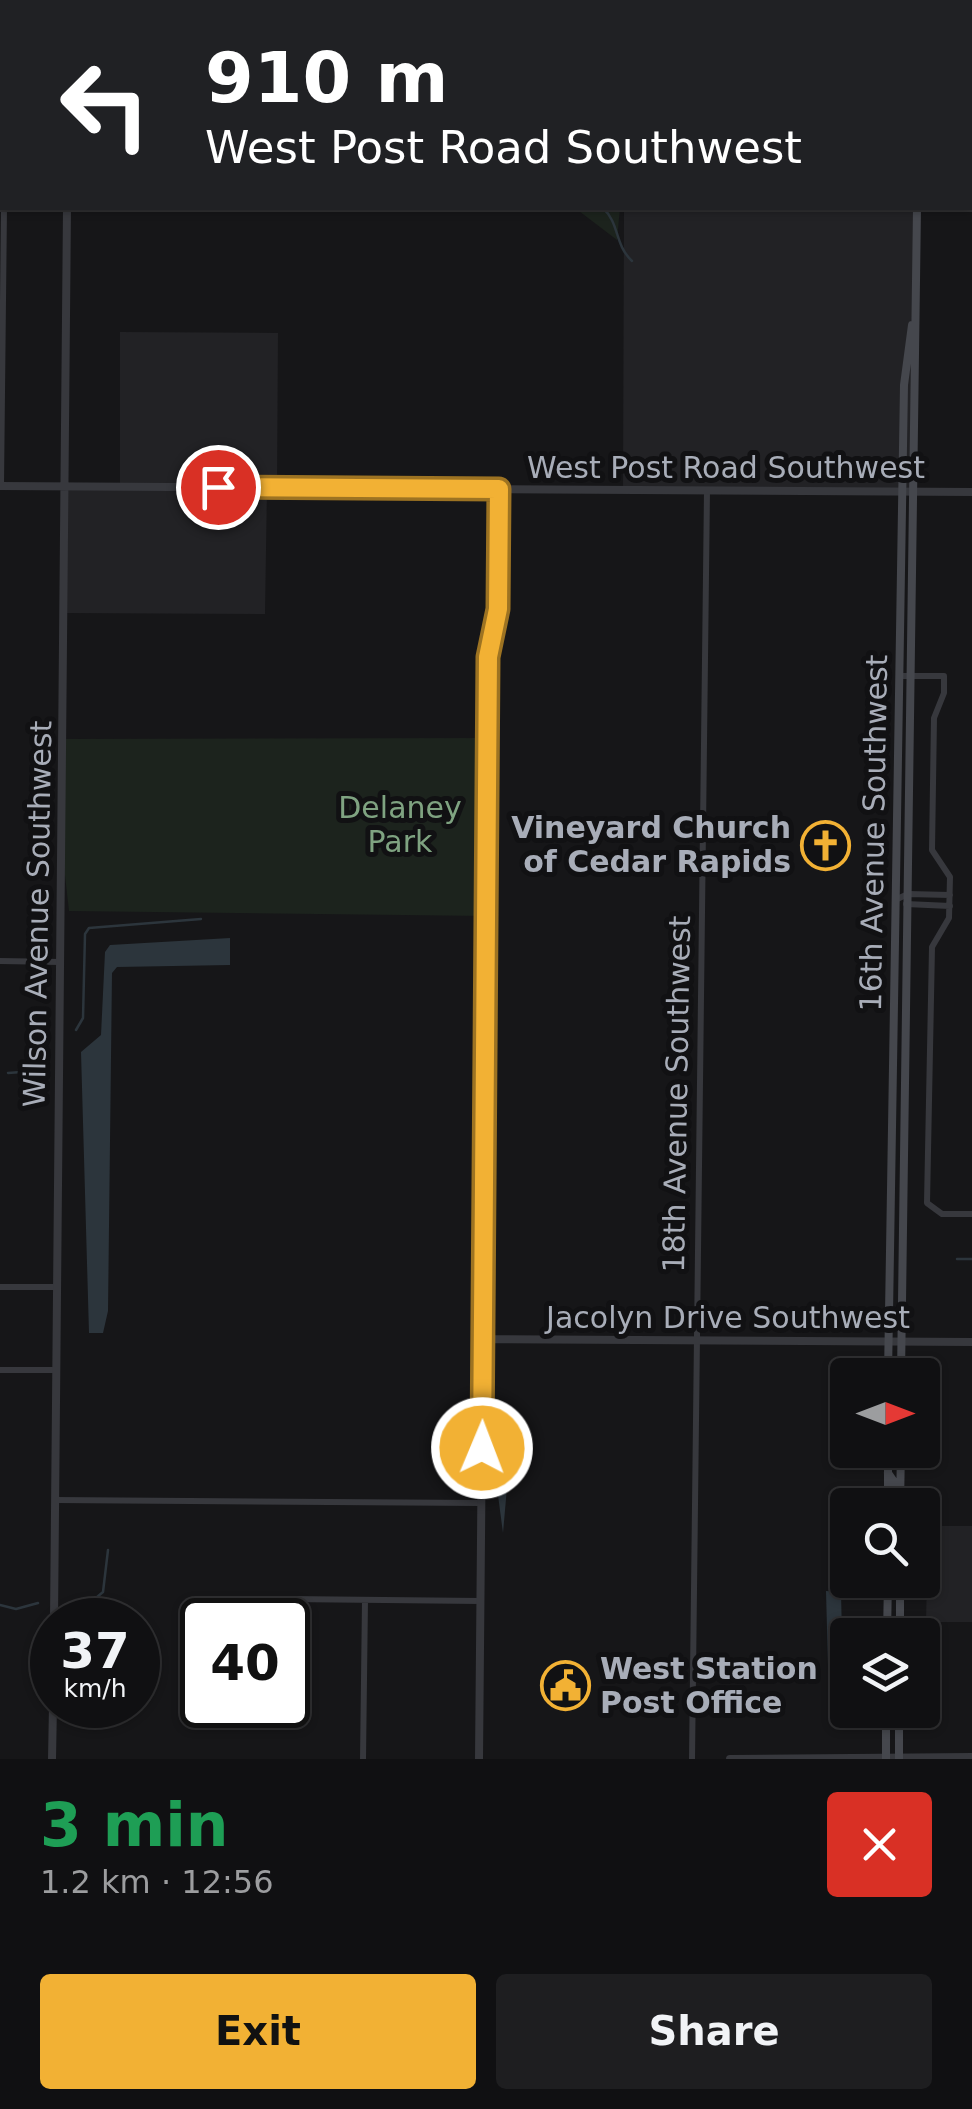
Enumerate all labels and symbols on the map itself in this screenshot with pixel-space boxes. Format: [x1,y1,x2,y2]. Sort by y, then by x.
pin [176,445,261,530]
street label: West Post Road Southwest [527,450,925,485]
street label: 16th Avenue Southwest [853,654,894,1012]
street label: Wilson Avenue Southwest [17,720,58,1108]
park label: Delaney Park [338,790,462,859]
place label: Vineyard Church of Cedar Rapids [511,810,791,879]
church icon: Vineyard Church of Cedar Rapids [800,819,852,871]
street label: 18th Avenue Southwest [656,915,697,1273]
street label: Jacolyn Drive Southwest [544,1300,910,1335]
north arrow [830,1358,940,1468]
position arrow [430,1396,534,1500]
speed limit sign: 40 [180,1598,310,1728]
place label: West Station Post Office [600,1651,818,1720]
public building icon: West Station Post Office [539,1660,591,1712]

